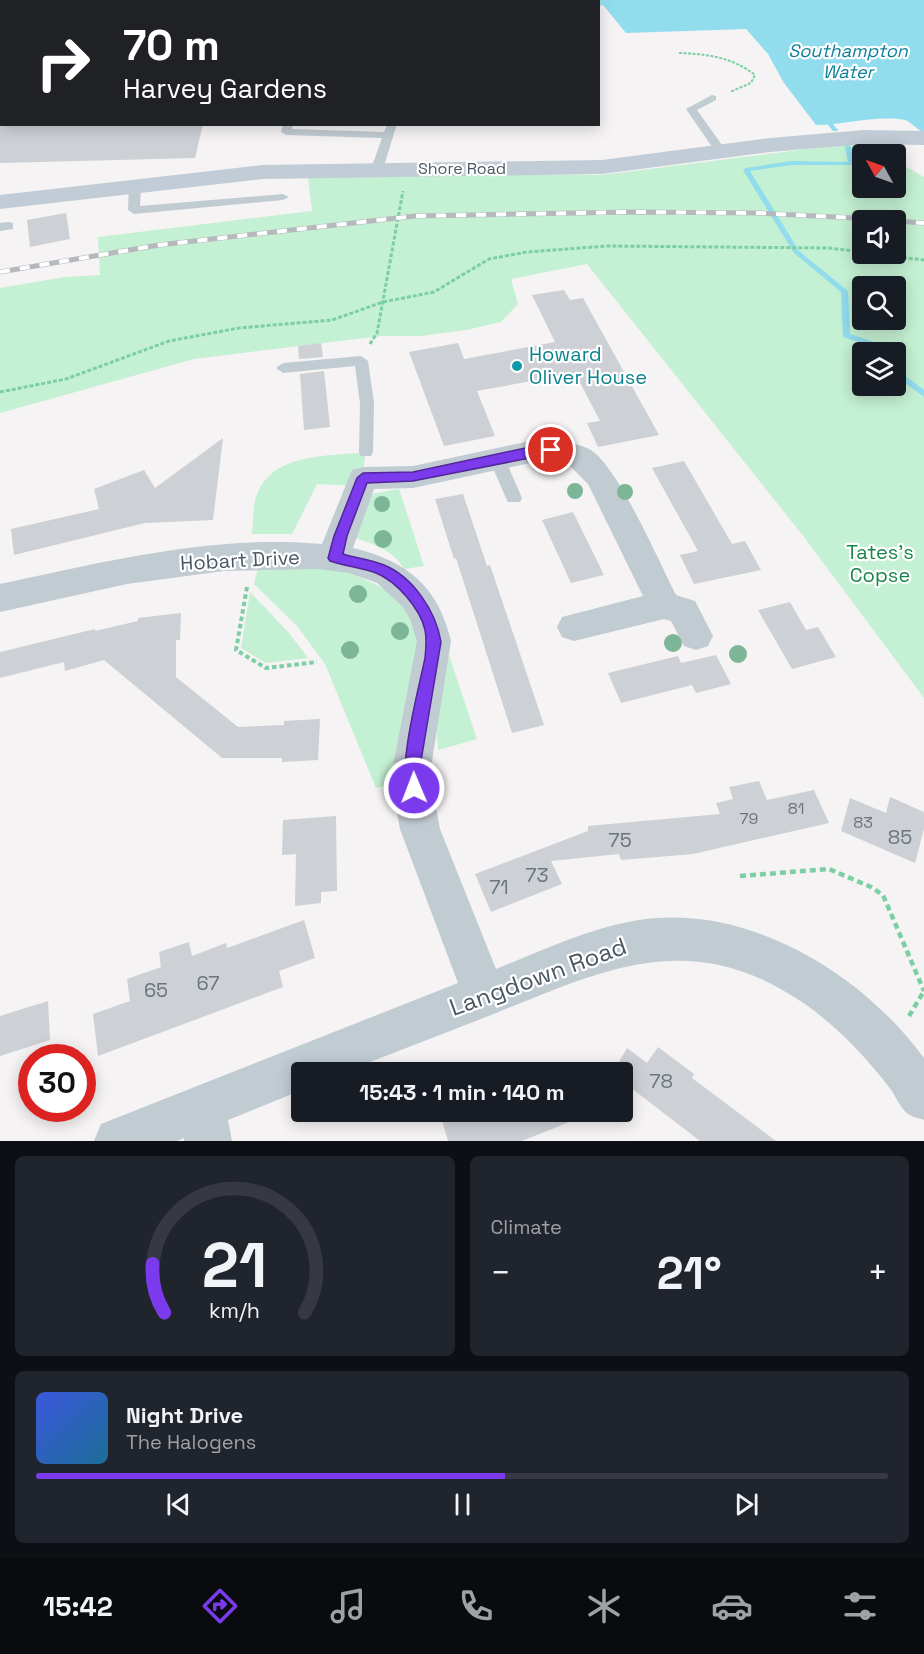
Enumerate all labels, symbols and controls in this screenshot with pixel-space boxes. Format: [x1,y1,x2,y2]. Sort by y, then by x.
text: 70 m [123,19,220,72]
icon: right [24,24,102,102]
water label: Southampton Water [788,39,909,83]
text: Harvey Gardens [123,71,327,106]
north arrow [852,144,906,198]
map controls [852,144,906,396]
street label: Shore Road [418,158,506,179]
button: sound [852,210,906,264]
button: search [852,276,906,330]
place label: Howard Oliver House [529,341,647,390]
button: layers [852,342,906,396]
marker: Howard Oliver House [510,359,524,373]
pin [525,424,576,475]
icon: arrive [534,433,567,466]
park label: Tates's Copse [846,539,914,588]
street label: Hobart Drive [180,544,300,576]
position arrow [382,756,446,820]
house number: 81 [788,798,804,819]
house number: 79 [740,808,758,829]
house number: 83 [853,812,873,833]
house number: 85 [888,824,912,850]
house number: 75 [608,827,632,853]
house number: 73 [525,862,549,888]
house number: 71 [489,874,509,900]
street label: Langdown Road [445,930,631,1023]
house number: 67 [196,970,220,996]
house number: 65 [144,977,168,1003]
speed limit sign: 30 [18,1044,96,1122]
house number: 78 [649,1068,673,1094]
text: 15:43 · 1 min · 140 m [359,1078,565,1106]
text: Climate [491,1214,562,1240]
text: 21 [202,1226,267,1305]
text: 21° [657,1245,722,1302]
text: − [491,1252,511,1294]
text: + [868,1252,888,1294]
text: km/h [209,1297,260,1324]
text: Night Drive [126,1401,243,1429]
text: The Halogens [126,1429,256,1455]
icon: previous [162,1488,195,1521]
icon: pause [446,1488,479,1521]
icon: next [730,1488,763,1521]
icon: directions [199,1585,241,1627]
icon: music [327,1585,369,1627]
icon: phone [455,1585,497,1627]
icon: climate [583,1585,625,1627]
icon: car [711,1585,753,1627]
icon: filters [839,1585,881,1627]
text: 15:42 [43,1589,113,1624]

